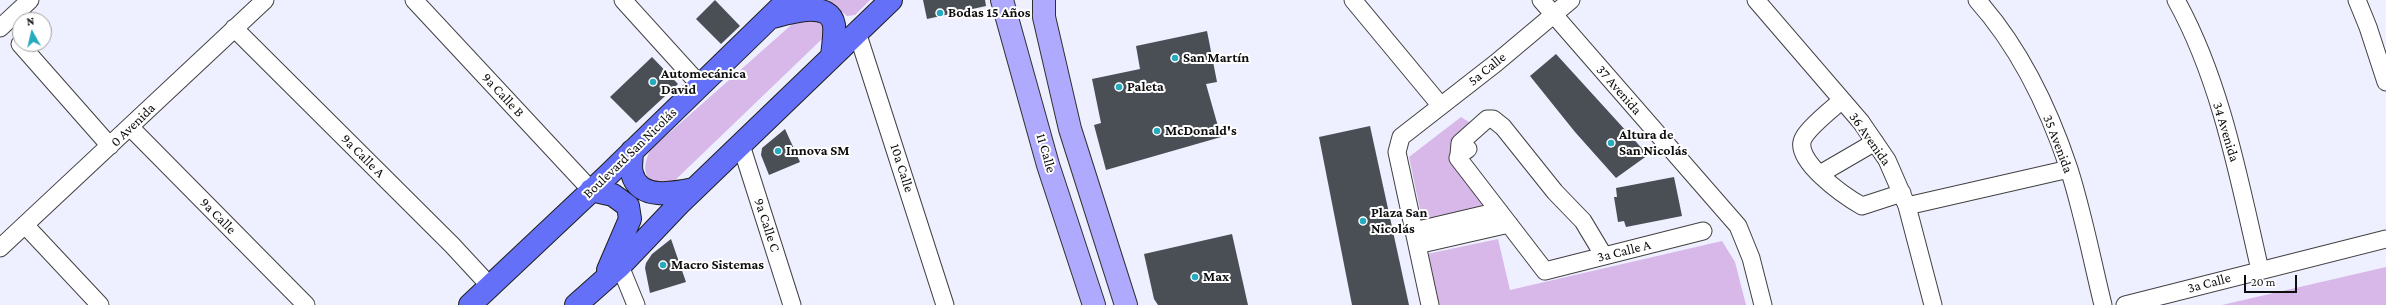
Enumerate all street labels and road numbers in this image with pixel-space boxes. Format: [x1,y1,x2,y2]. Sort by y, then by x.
street label: 5a Calle [1465,49,1509,89]
street label: 37 Avenida [1593,62,1645,118]
street label: 9a Calle B [478,69,528,121]
street label: 0 Avenida [107,100,159,150]
street label: 34 Avenida [2209,100,2243,164]
street label: Boulevard San Nicolás [580,104,680,202]
street label: 36 Avenida [1845,109,1895,169]
street label: 35 Avenida [2039,112,2077,176]
street label: 9a Calle A [338,131,388,181]
street label: 11 Calle [1032,131,1060,175]
street label: 10a Calle [886,142,918,194]
street label: 9a Calle [196,194,240,238]
street label: 9a Calle C [750,196,784,254]
street label: 3a Calle A [1596,236,1652,266]
street label: 3a Calle [2186,269,2232,297]

